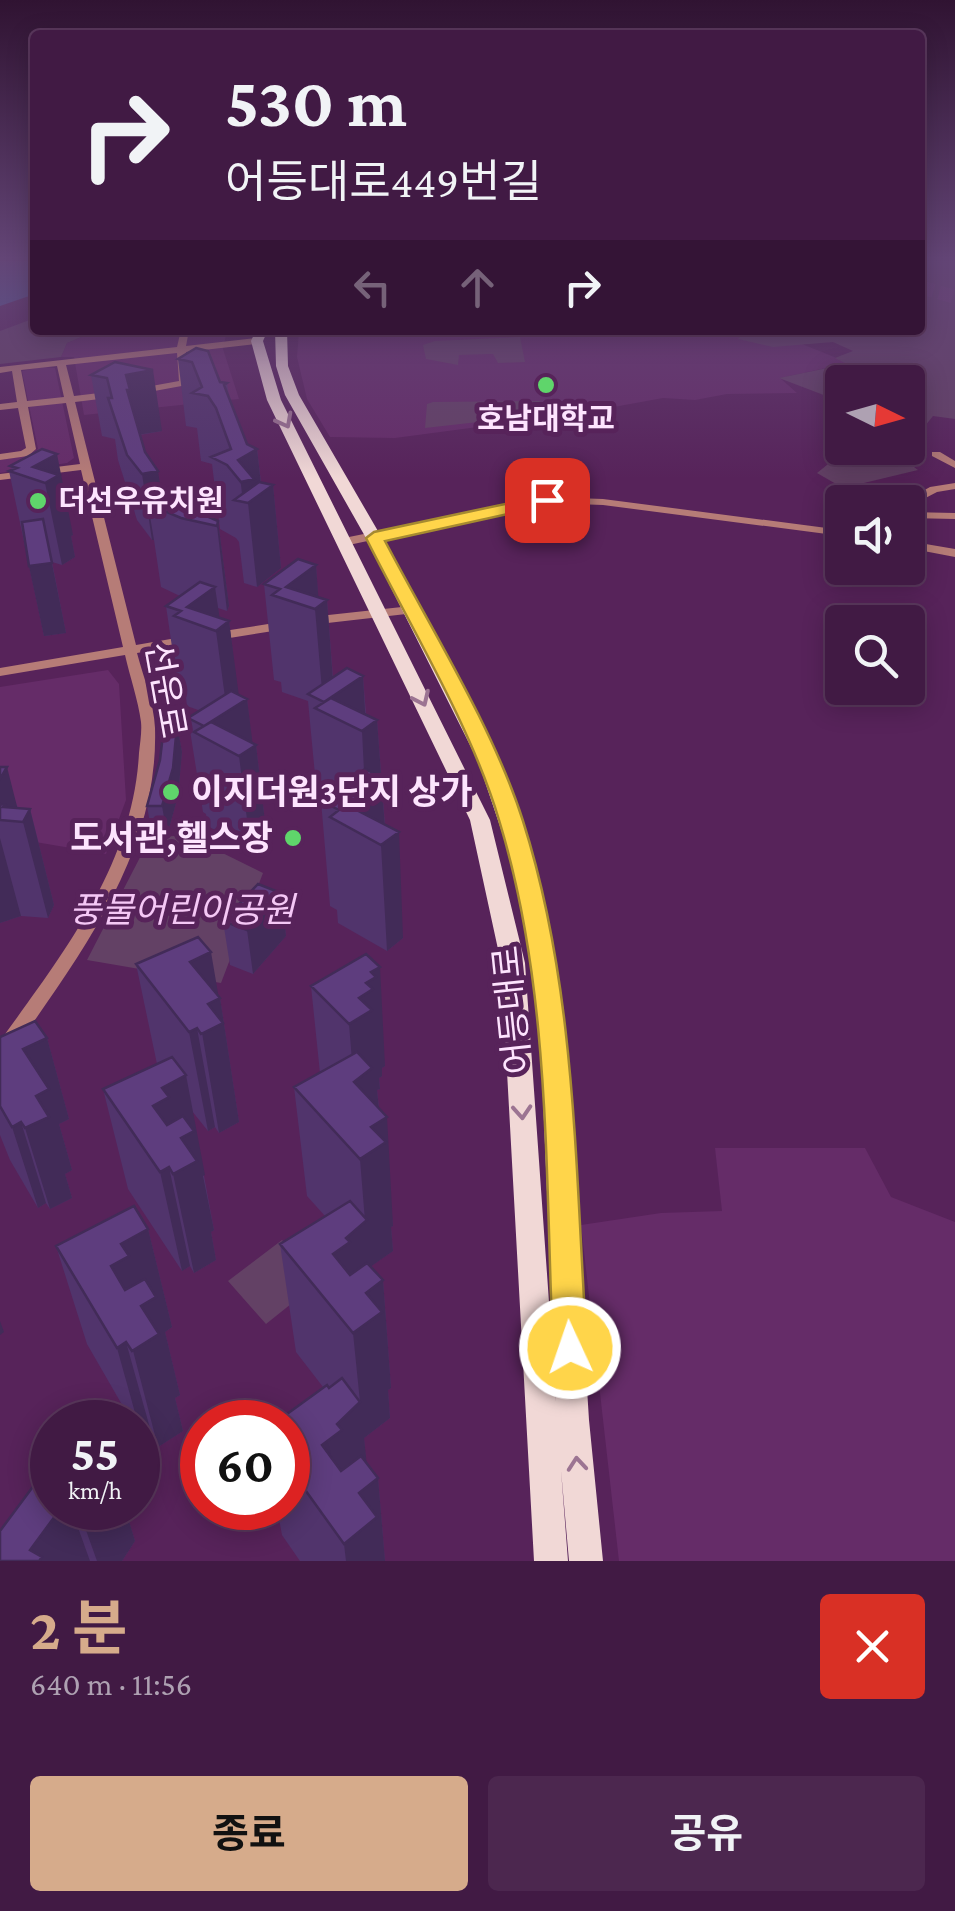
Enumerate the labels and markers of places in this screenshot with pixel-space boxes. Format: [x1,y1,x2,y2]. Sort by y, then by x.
marker: 호남대학교 [535,374,557,396]
place label: 호남대학교 [477,402,615,435]
pin [505,458,590,543]
place label: 더선우유치원 [58,484,224,517]
marker: 더선우유치원 [27,490,49,512]
place label: 이지더원3단지 상가 [191,773,472,812]
marker: 이지더원3단지 상가 [160,781,182,803]
place label: 도서관,헬스장 [70,819,273,858]
marker: 도서관,헬스장 [282,827,304,849]

